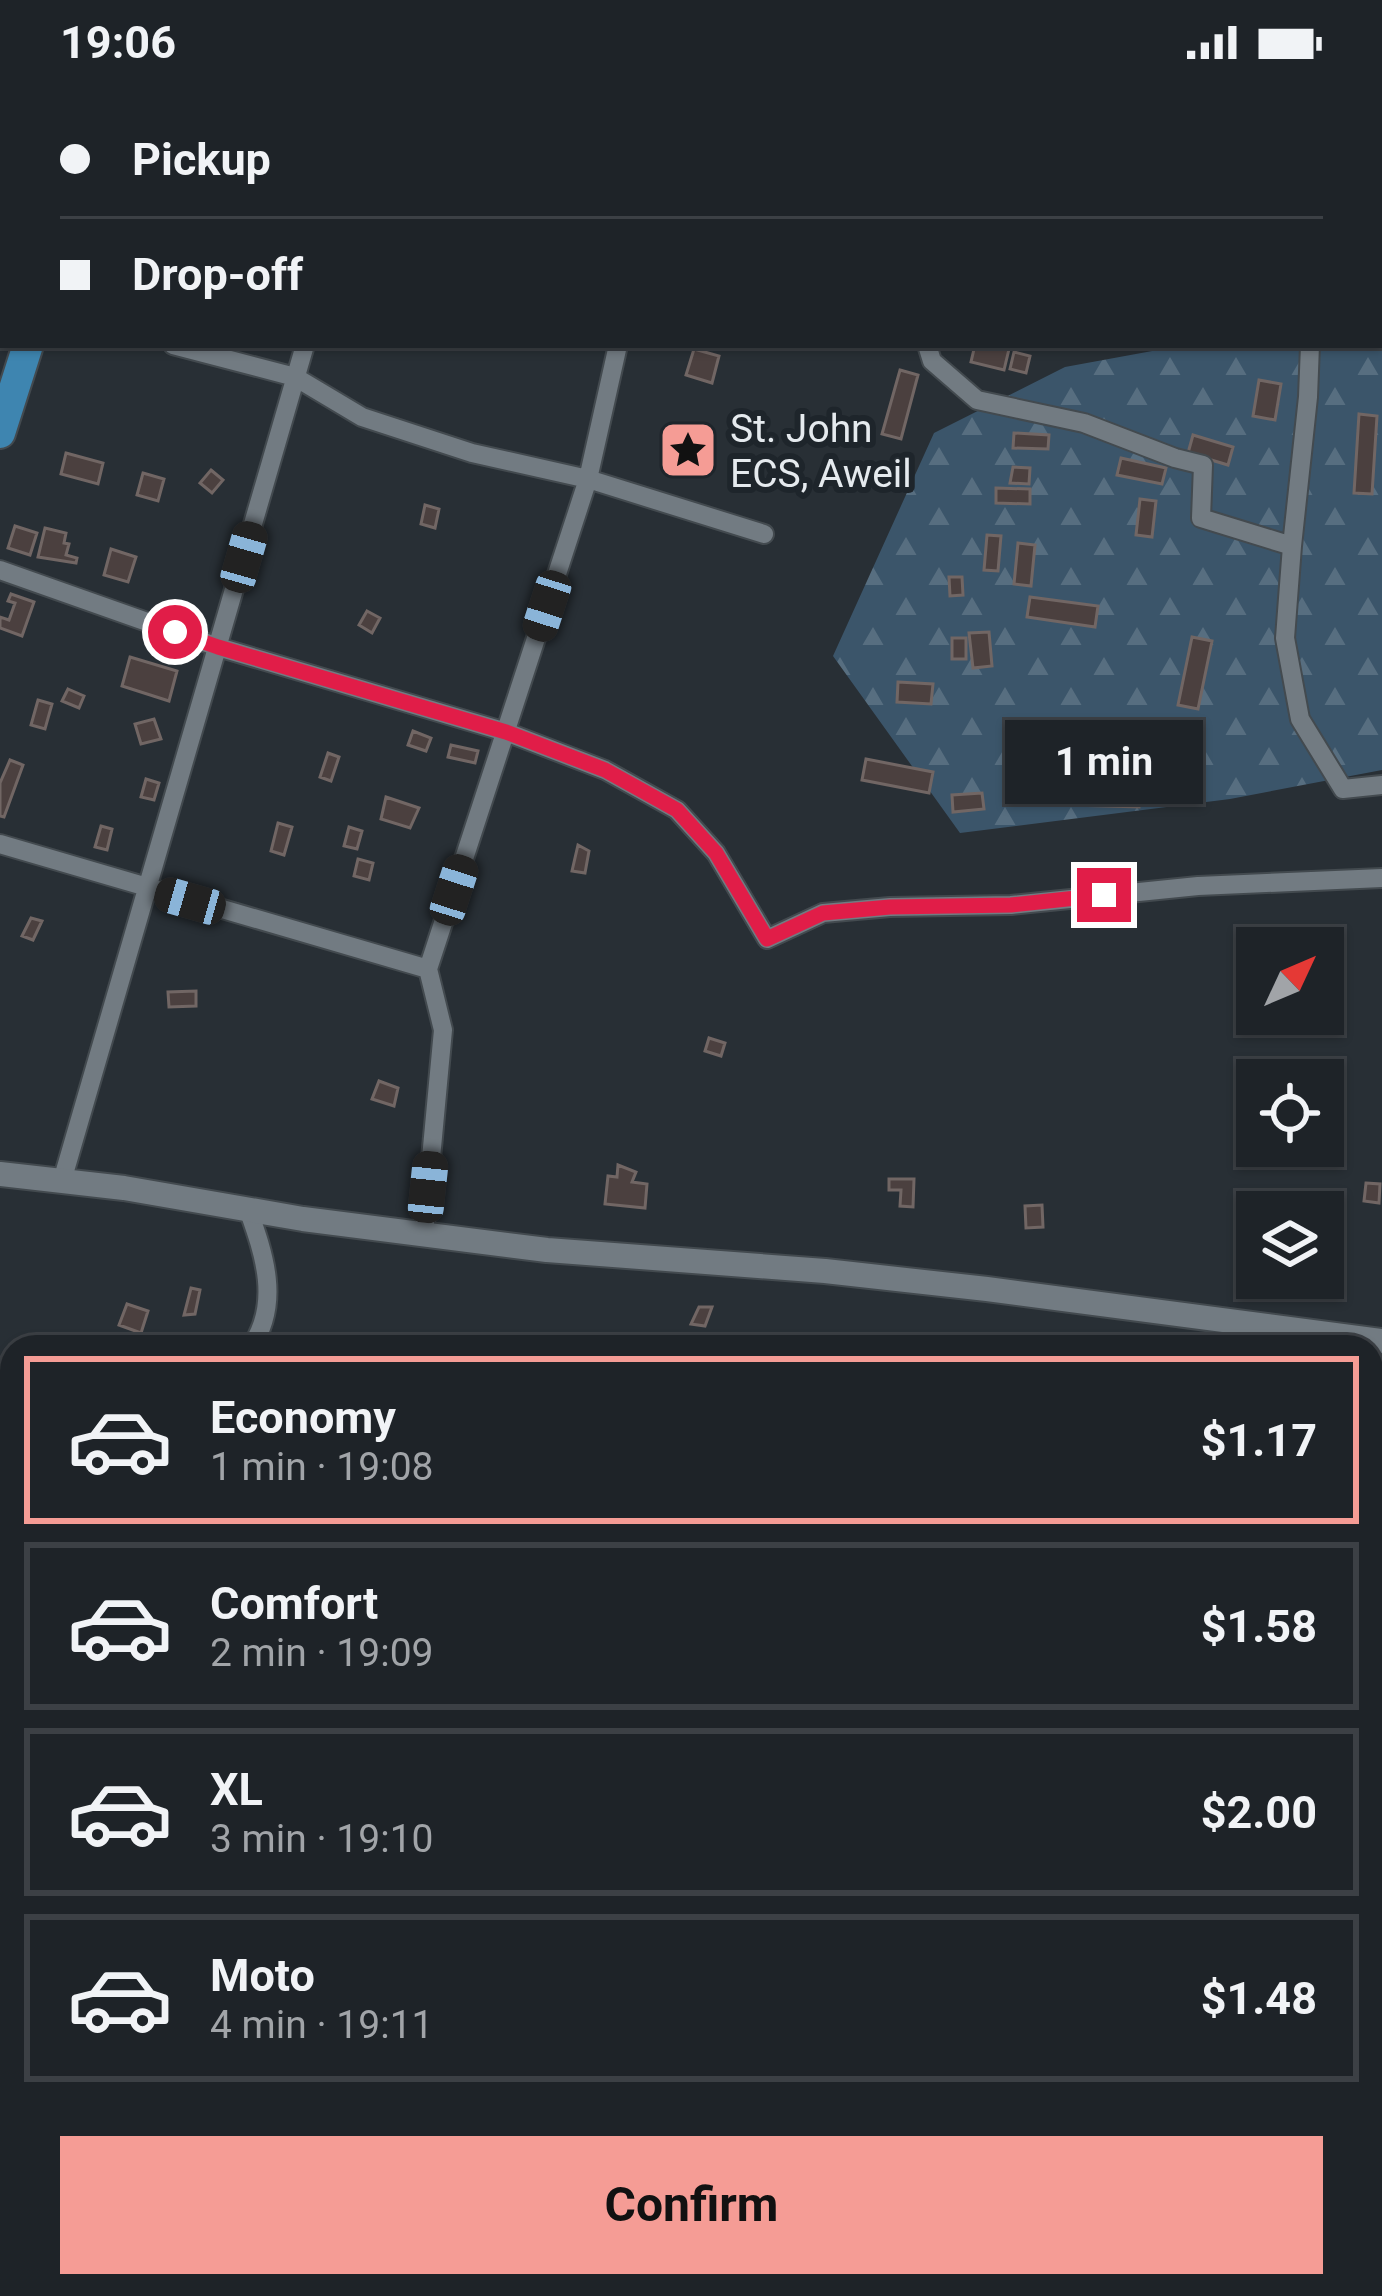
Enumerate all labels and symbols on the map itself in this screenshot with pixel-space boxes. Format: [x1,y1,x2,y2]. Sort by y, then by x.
place label: St. John ECS, Aweil [730,406,912,497]
place icon: St. John ECS, Aweil [657,419,719,481]
car [217,517,271,597]
car [519,566,575,646]
route start [148,605,202,659]
callout: 1 min [1005,721,1203,805]
car [426,850,482,930]
route end [1077,868,1131,922]
car [150,874,230,928]
north arrow [1236,927,1344,1035]
car [406,1149,450,1225]

